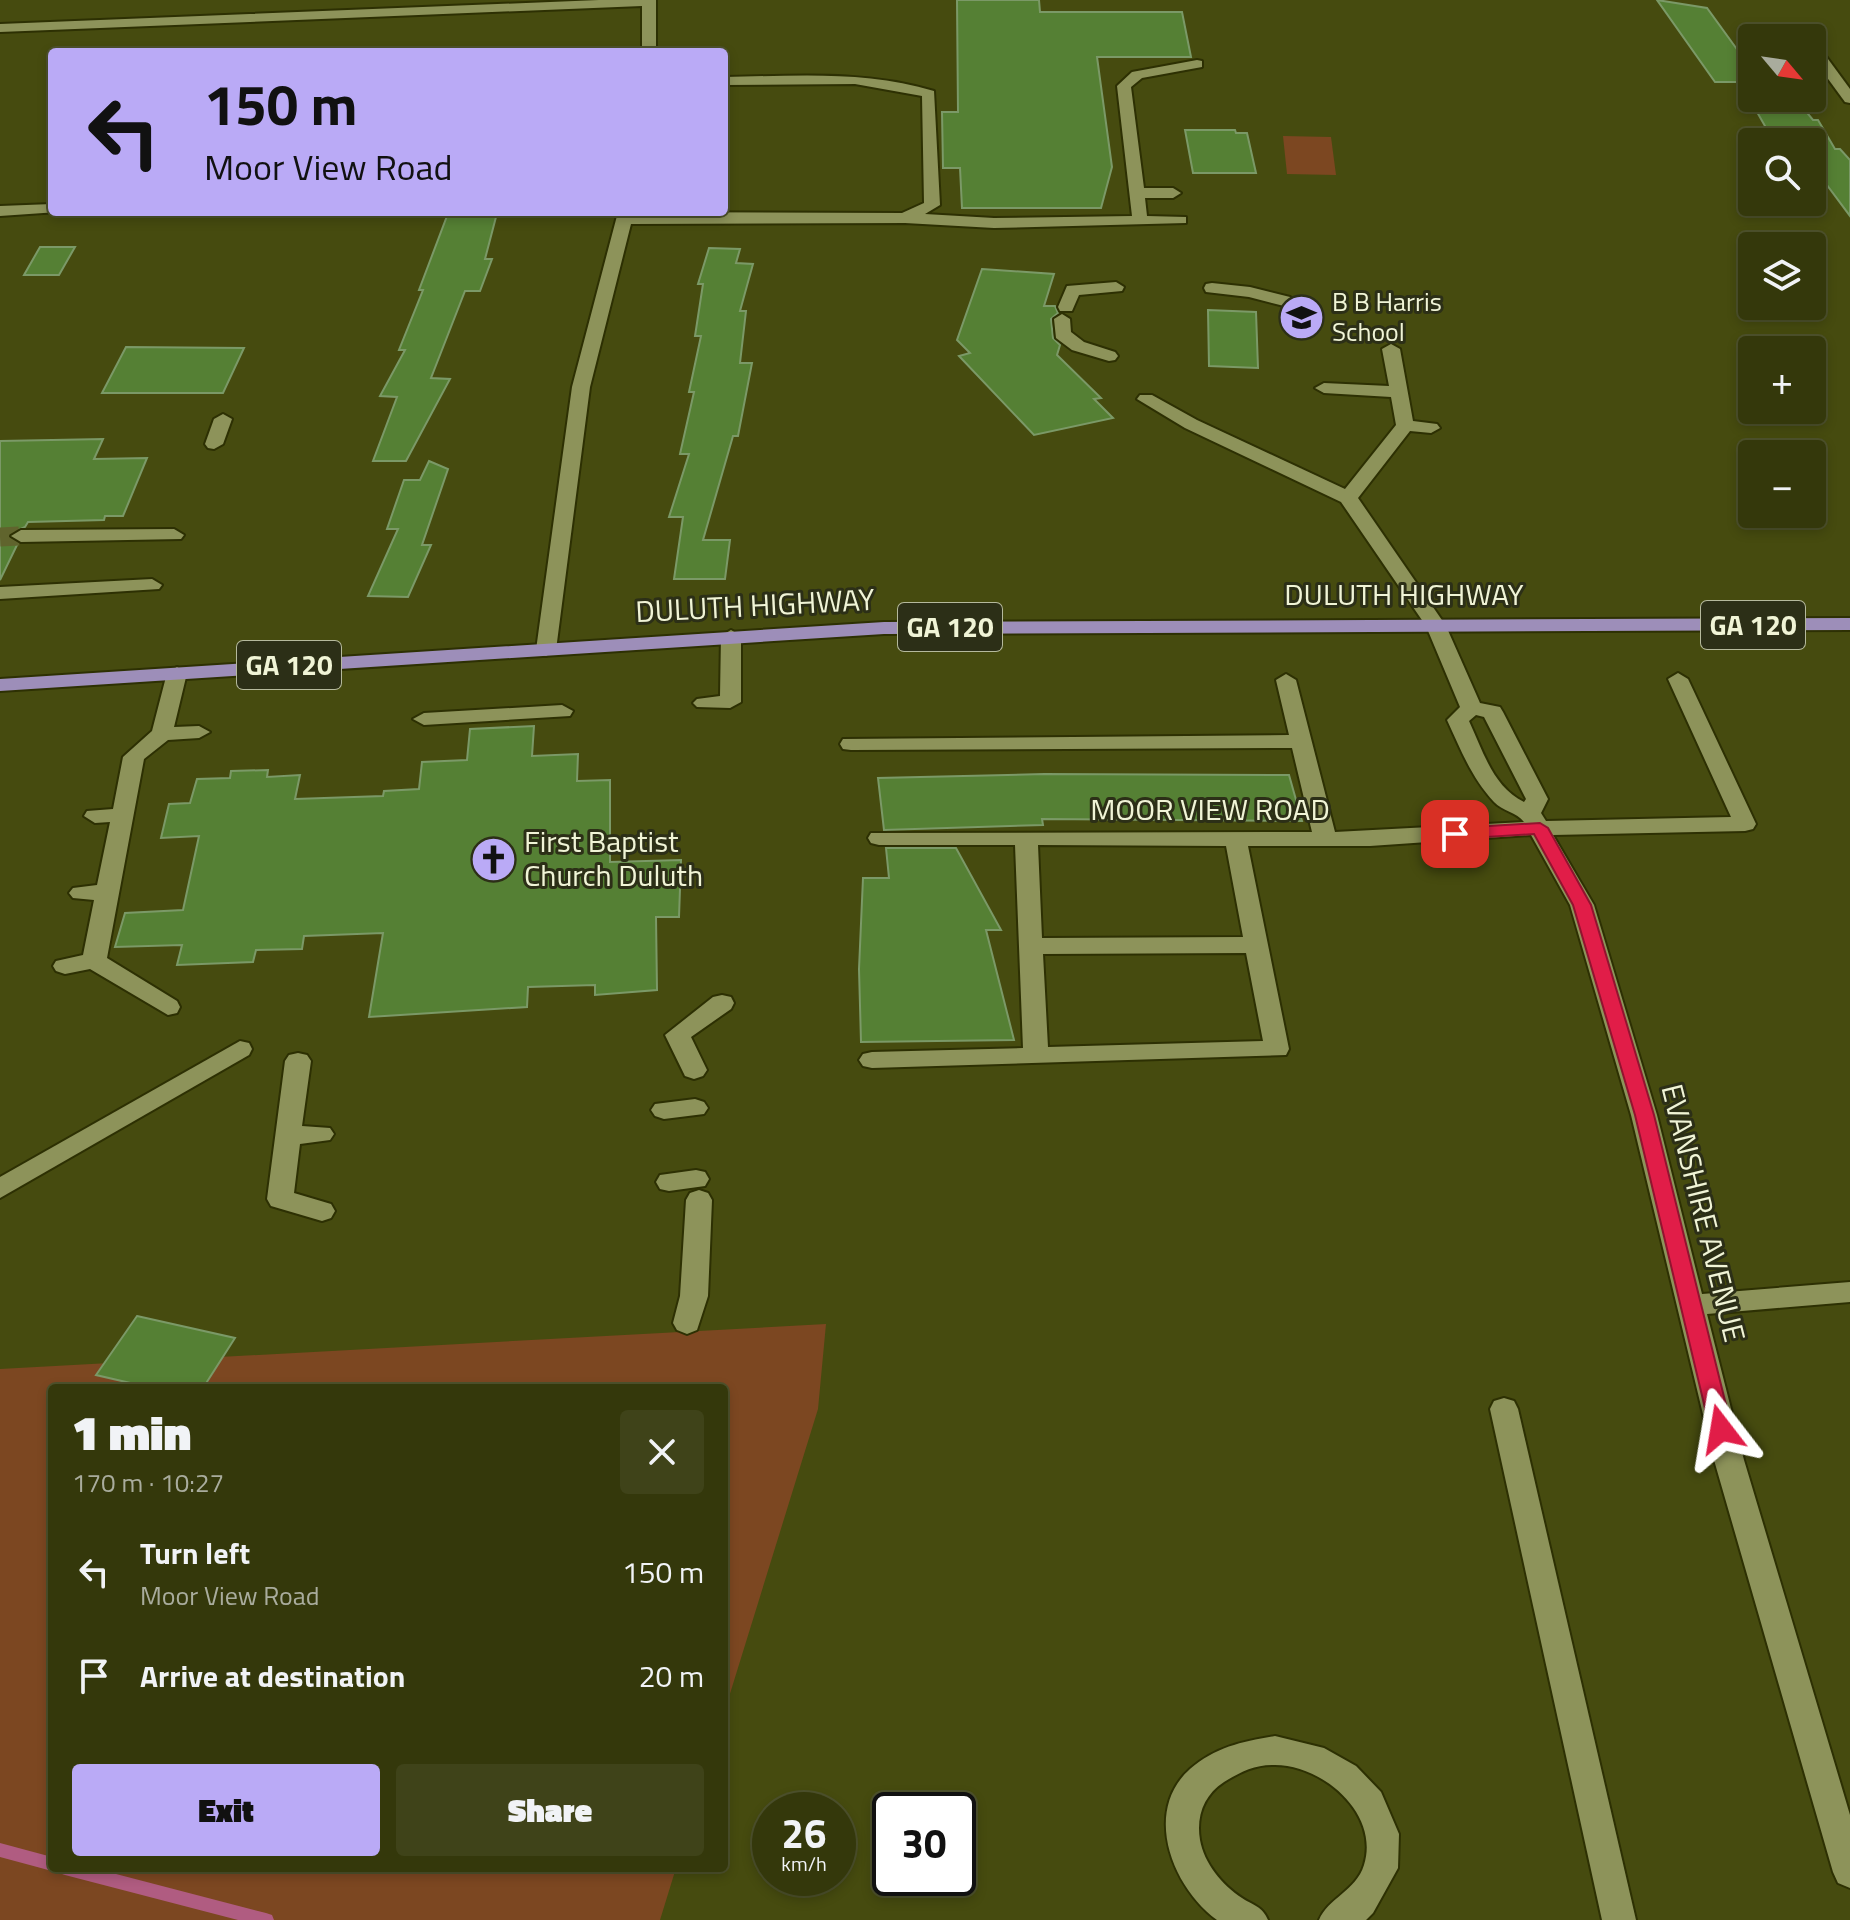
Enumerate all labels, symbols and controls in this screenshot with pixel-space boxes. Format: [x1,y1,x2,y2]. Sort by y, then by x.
north arrow [1738,24,1826,112]
map controls [1738,24,1826,528]
text: 150 m [204,62,357,147]
icon: left [72,80,176,184]
button: search [1738,128,1826,216]
text: Moor View Road [204,139,453,194]
button: layers [1738,232,1826,320]
place label: B B Harris School [1332,282,1442,351]
school or university icon: B B Harris School [1277,293,1325,341]
button: + [1738,336,1826,424]
button: − [1738,440,1826,528]
street label: DULUTH HIGHWAY [1284,571,1524,617]
street label: DULUTH HIGHWAY [634,576,876,634]
road number: GA 120 [1701,601,1805,649]
road number: GA 120 [898,603,1002,651]
road number: GA 120 [237,641,341,689]
street label: MOOR VIEW ROAD [1090,786,1330,832]
pin [1421,800,1489,868]
icon: arrive [1433,812,1477,856]
place label: First Baptist Church Duluth [524,818,703,898]
church icon: First Baptist Church Duluth [469,835,517,883]
street label: EVANSHIRE AVENUE [1650,1079,1758,1347]
position arrow [1679,1387,1763,1471]
text: 1 min [72,1396,191,1469]
button: close [620,1410,704,1494]
text: 170 m · 10:27 [72,1463,224,1502]
text: Turn left [140,1530,250,1576]
text: 150 m [622,1549,704,1595]
icon: left [72,1550,116,1594]
text: Moor View Road [140,1576,320,1615]
text: Arrive at destination [140,1653,405,1699]
text: 20 m [639,1653,704,1699]
icon: arrive [72,1654,116,1698]
button: Exit [72,1764,380,1856]
button: Share [396,1764,704,1856]
speed limit sign: 30 [872,1792,976,1896]
text: 26 [782,1803,826,1864]
text: km/h [781,1848,827,1879]

